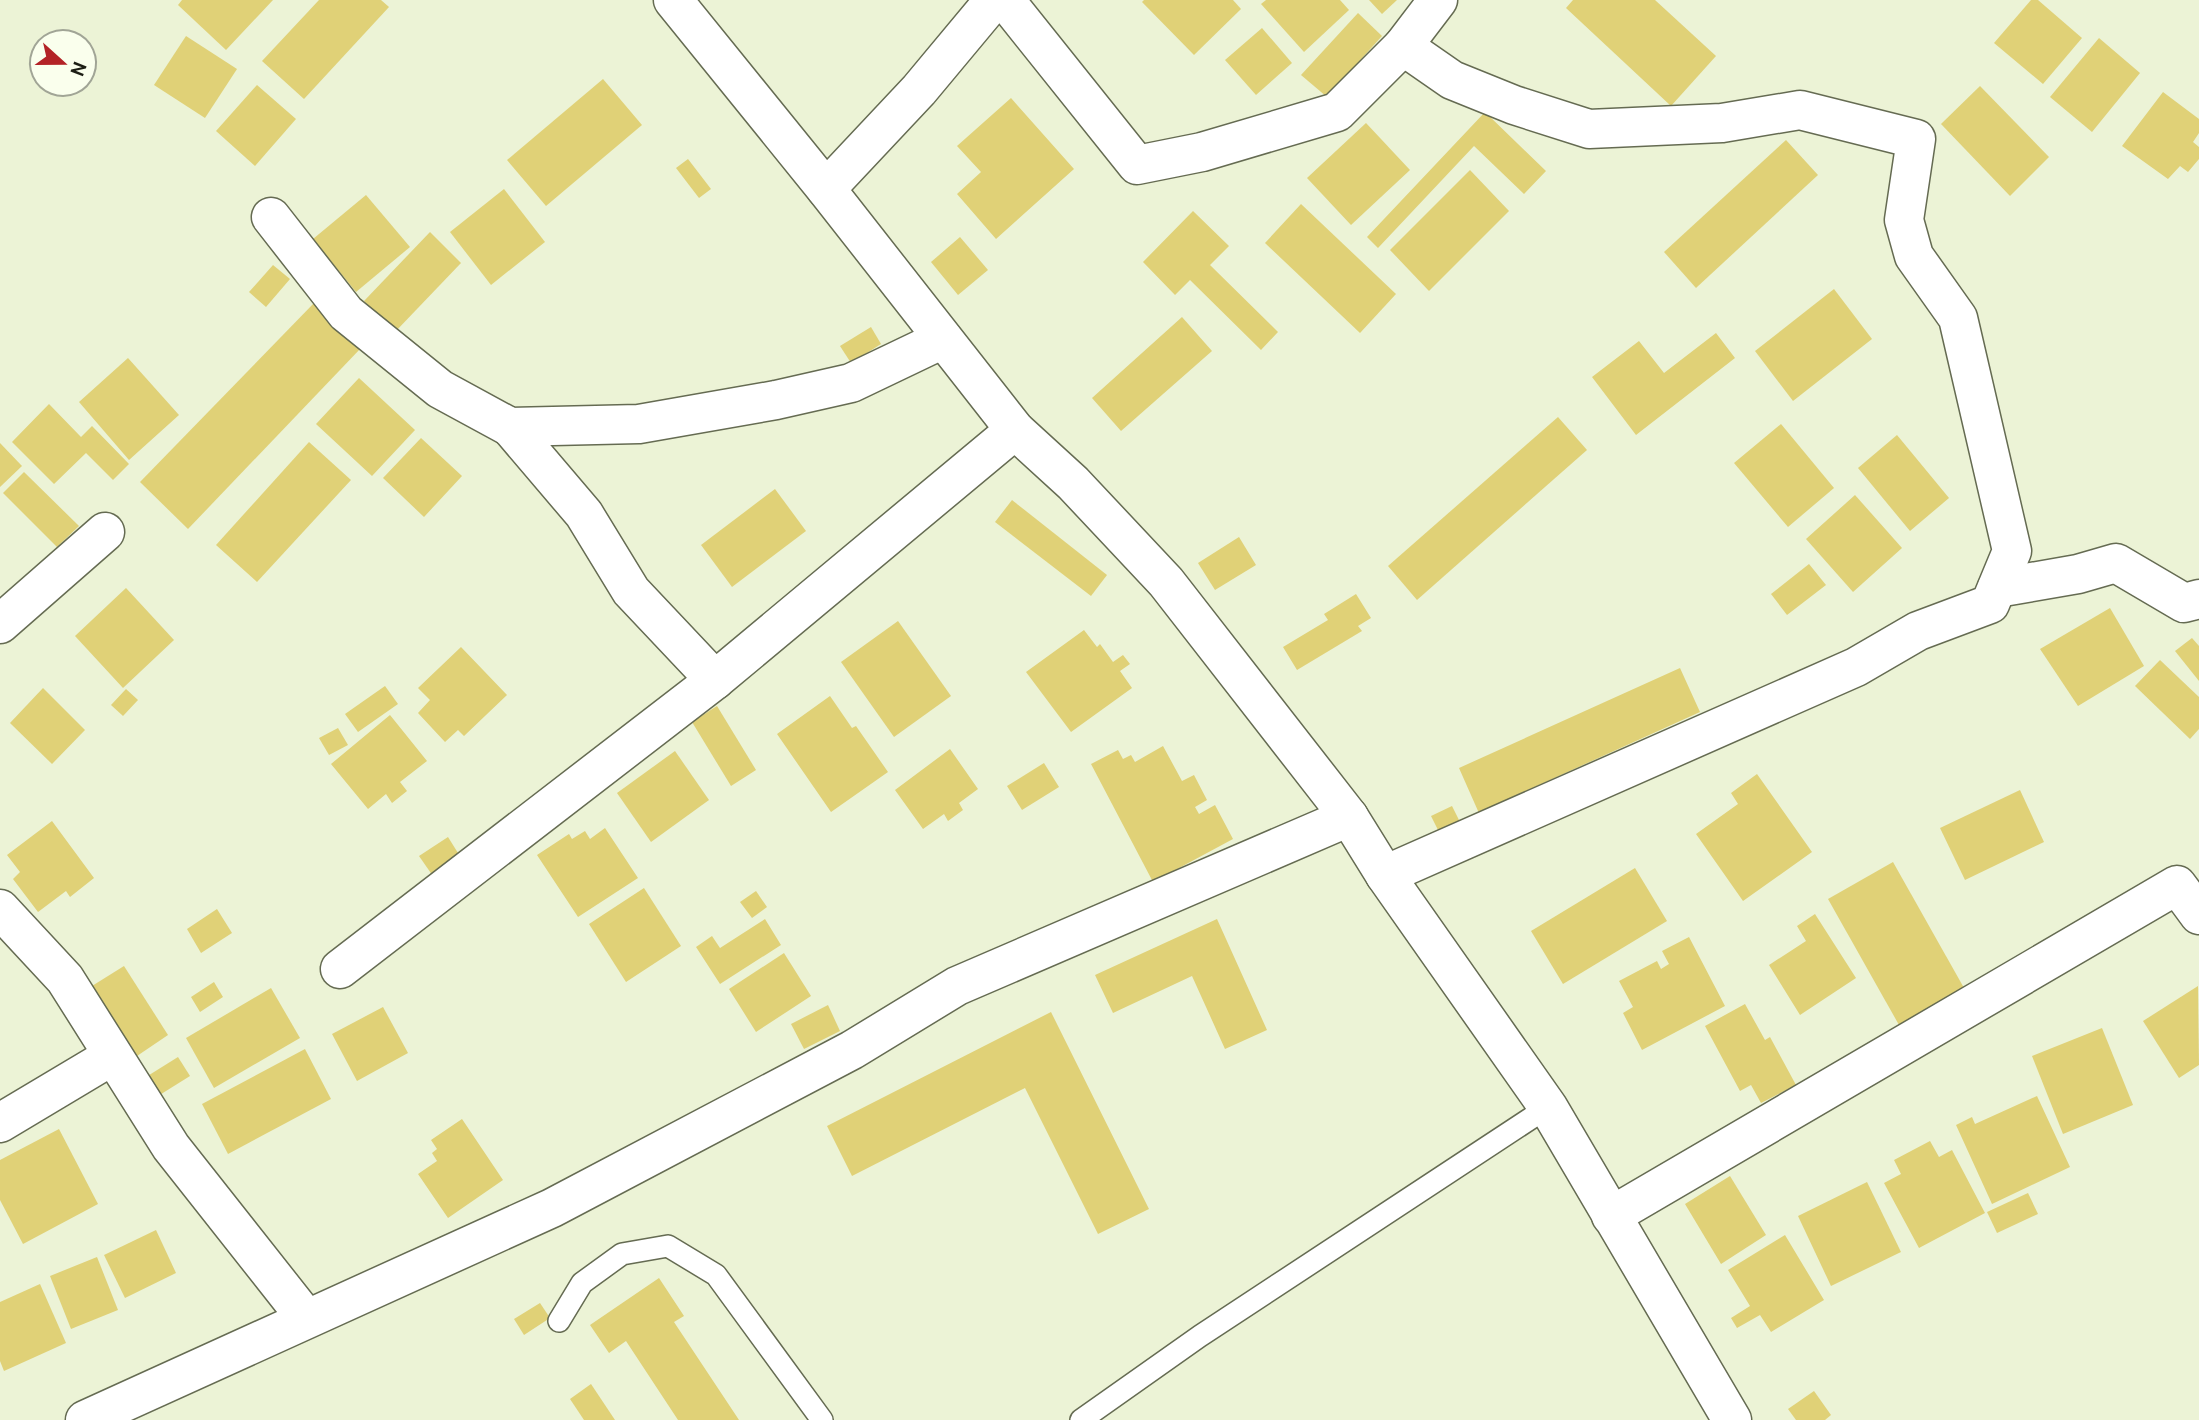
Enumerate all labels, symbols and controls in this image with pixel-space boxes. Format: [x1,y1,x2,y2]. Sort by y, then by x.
north arrow [28,28,98,98]
text: N [65,59,92,79]

